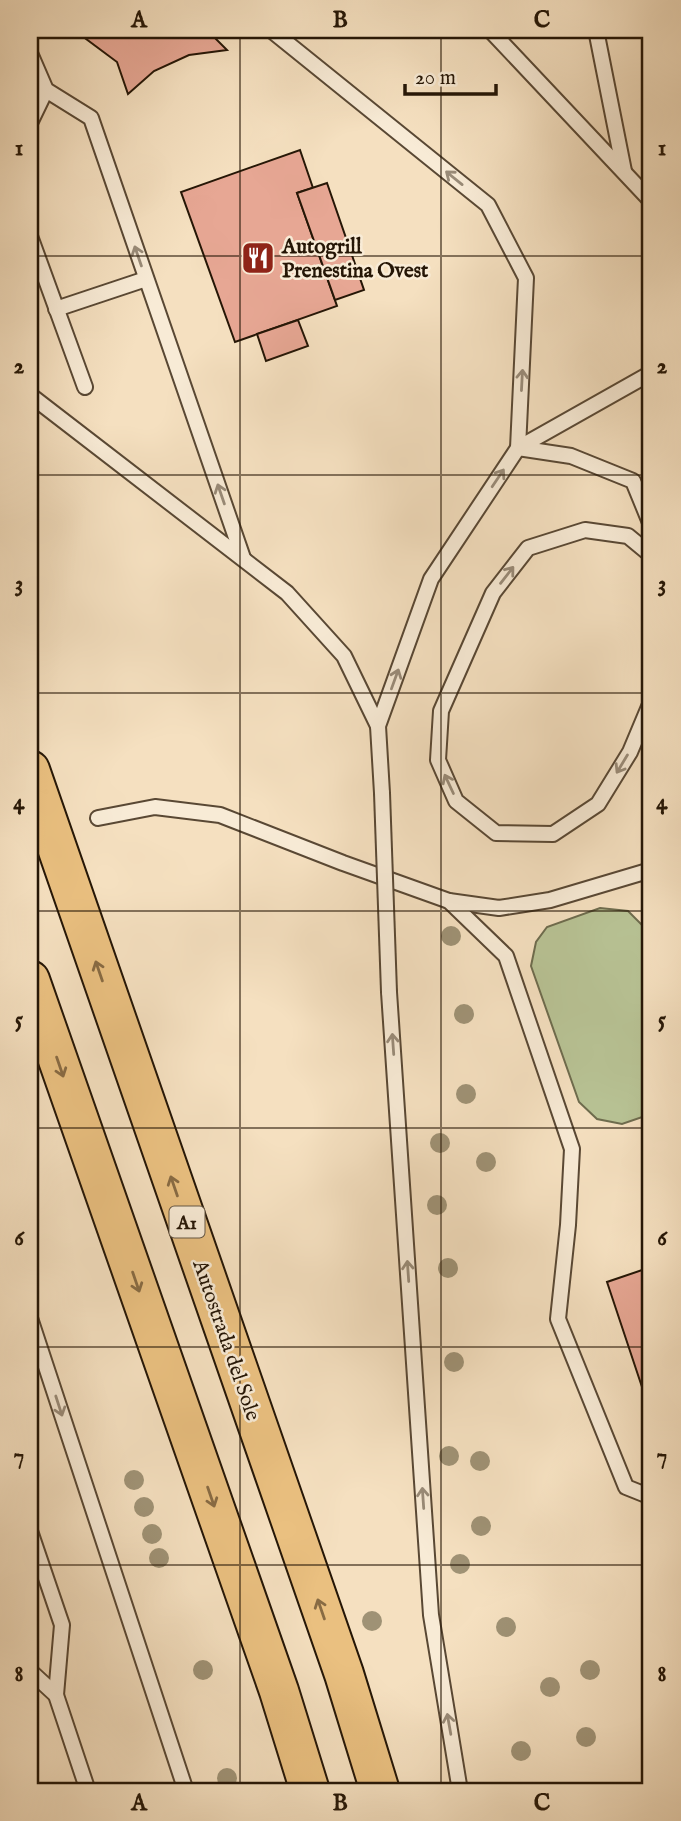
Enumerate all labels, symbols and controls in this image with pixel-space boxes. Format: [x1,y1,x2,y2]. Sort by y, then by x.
text: A [130,6,148,35]
text: B [332,6,348,35]
text: C [534,6,551,35]
scale bar [405,52,496,96]
text: 20 m [415,65,456,92]
text: 1 [15,134,23,163]
text: 1 [658,134,666,163]
one-way arrow [445,171,463,186]
place label: Autogrill Prenestina Ovest [281,234,429,285]
restaurant icon: Autogrill Prenestina Ovest [239,239,277,277]
one-way arrow [131,245,143,267]
text: 2 [14,352,25,381]
text: 2 [657,352,668,381]
one-way arrow [516,369,529,392]
one-way arrow [491,469,505,488]
one-way arrow [214,483,226,505]
one-way arrow [500,566,515,584]
text: 3 [15,570,23,599]
text: 3 [658,570,666,599]
one-way arrow [389,668,402,690]
one-way arrow [615,753,629,773]
one-way arrow [442,774,455,795]
text: 4 [13,788,25,817]
text: 4 [656,788,668,817]
one-way arrow [92,961,105,983]
text: 5 [15,1006,24,1035]
text: 5 [658,1006,667,1035]
one-way arrow [386,1033,399,1056]
one-way arrow [55,1056,68,1078]
one-way arrow [167,1176,179,1198]
road number: A1 [170,1206,204,1238]
text: 6 [14,1224,25,1253]
text: 6 [657,1224,668,1253]
street label: Autostrada del Sole [185,1256,266,1425]
one-way arrow [401,1260,414,1283]
one-way arrow [130,1271,143,1293]
one-way arrow [54,1395,66,1417]
text: 7 [14,1442,24,1471]
text: 7 [657,1442,667,1471]
one-way arrow [206,1485,218,1507]
one-way arrow [416,1487,429,1510]
one-way arrow [314,1599,326,1621]
text: 8 [14,1660,24,1689]
text: 8 [657,1660,667,1689]
one-way arrow [442,1713,455,1736]
text: A [130,1789,148,1818]
text: B [332,1789,348,1818]
text: C [534,1789,551,1818]

